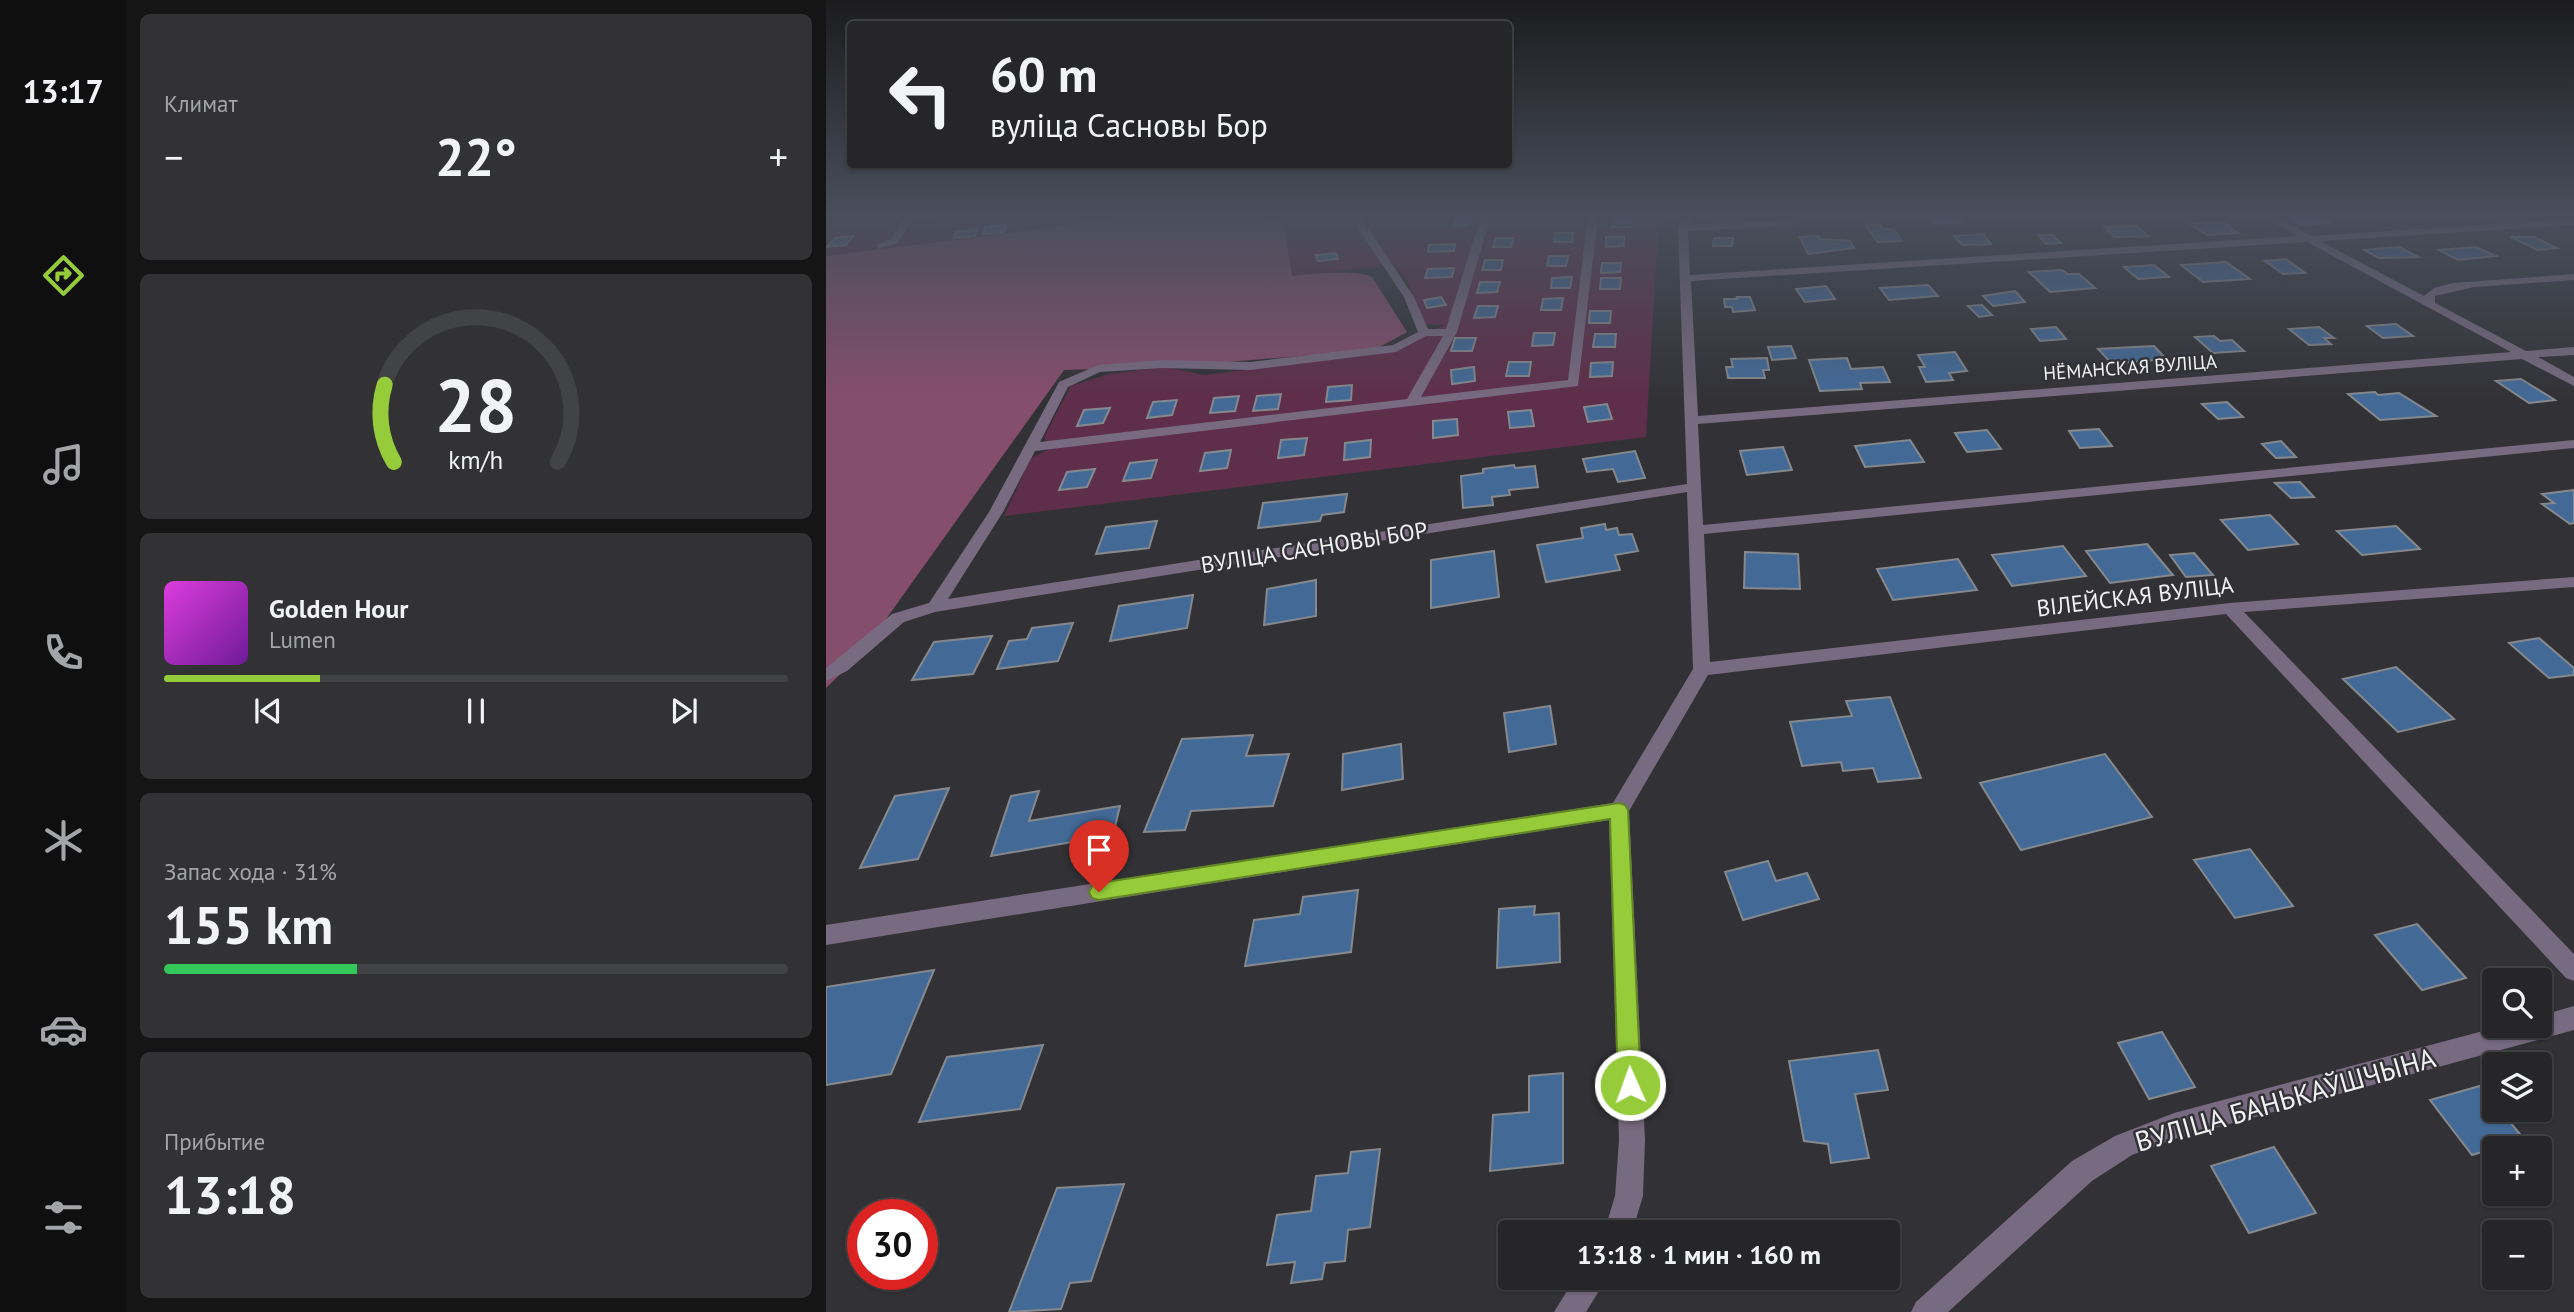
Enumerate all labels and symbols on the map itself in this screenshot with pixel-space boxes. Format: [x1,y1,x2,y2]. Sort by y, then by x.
street label: НЁМАНСКАЯ ВУЛІЦА [2042,349,2218,385]
street label: ВУЛІЦА САСНОВЫ БОР [1199,515,1429,579]
street label: ВІЛЕЙСКАЯ ВУЛІЦА [2035,569,2236,622]
pin [1069,820,1129,892]
street label: ВУЛІЦА БАНЬКАЎШЧЫНА [2131,1038,2440,1160]
position arrow [1593,1048,1667,1122]
speed limit sign: 30 [847,1199,938,1290]

